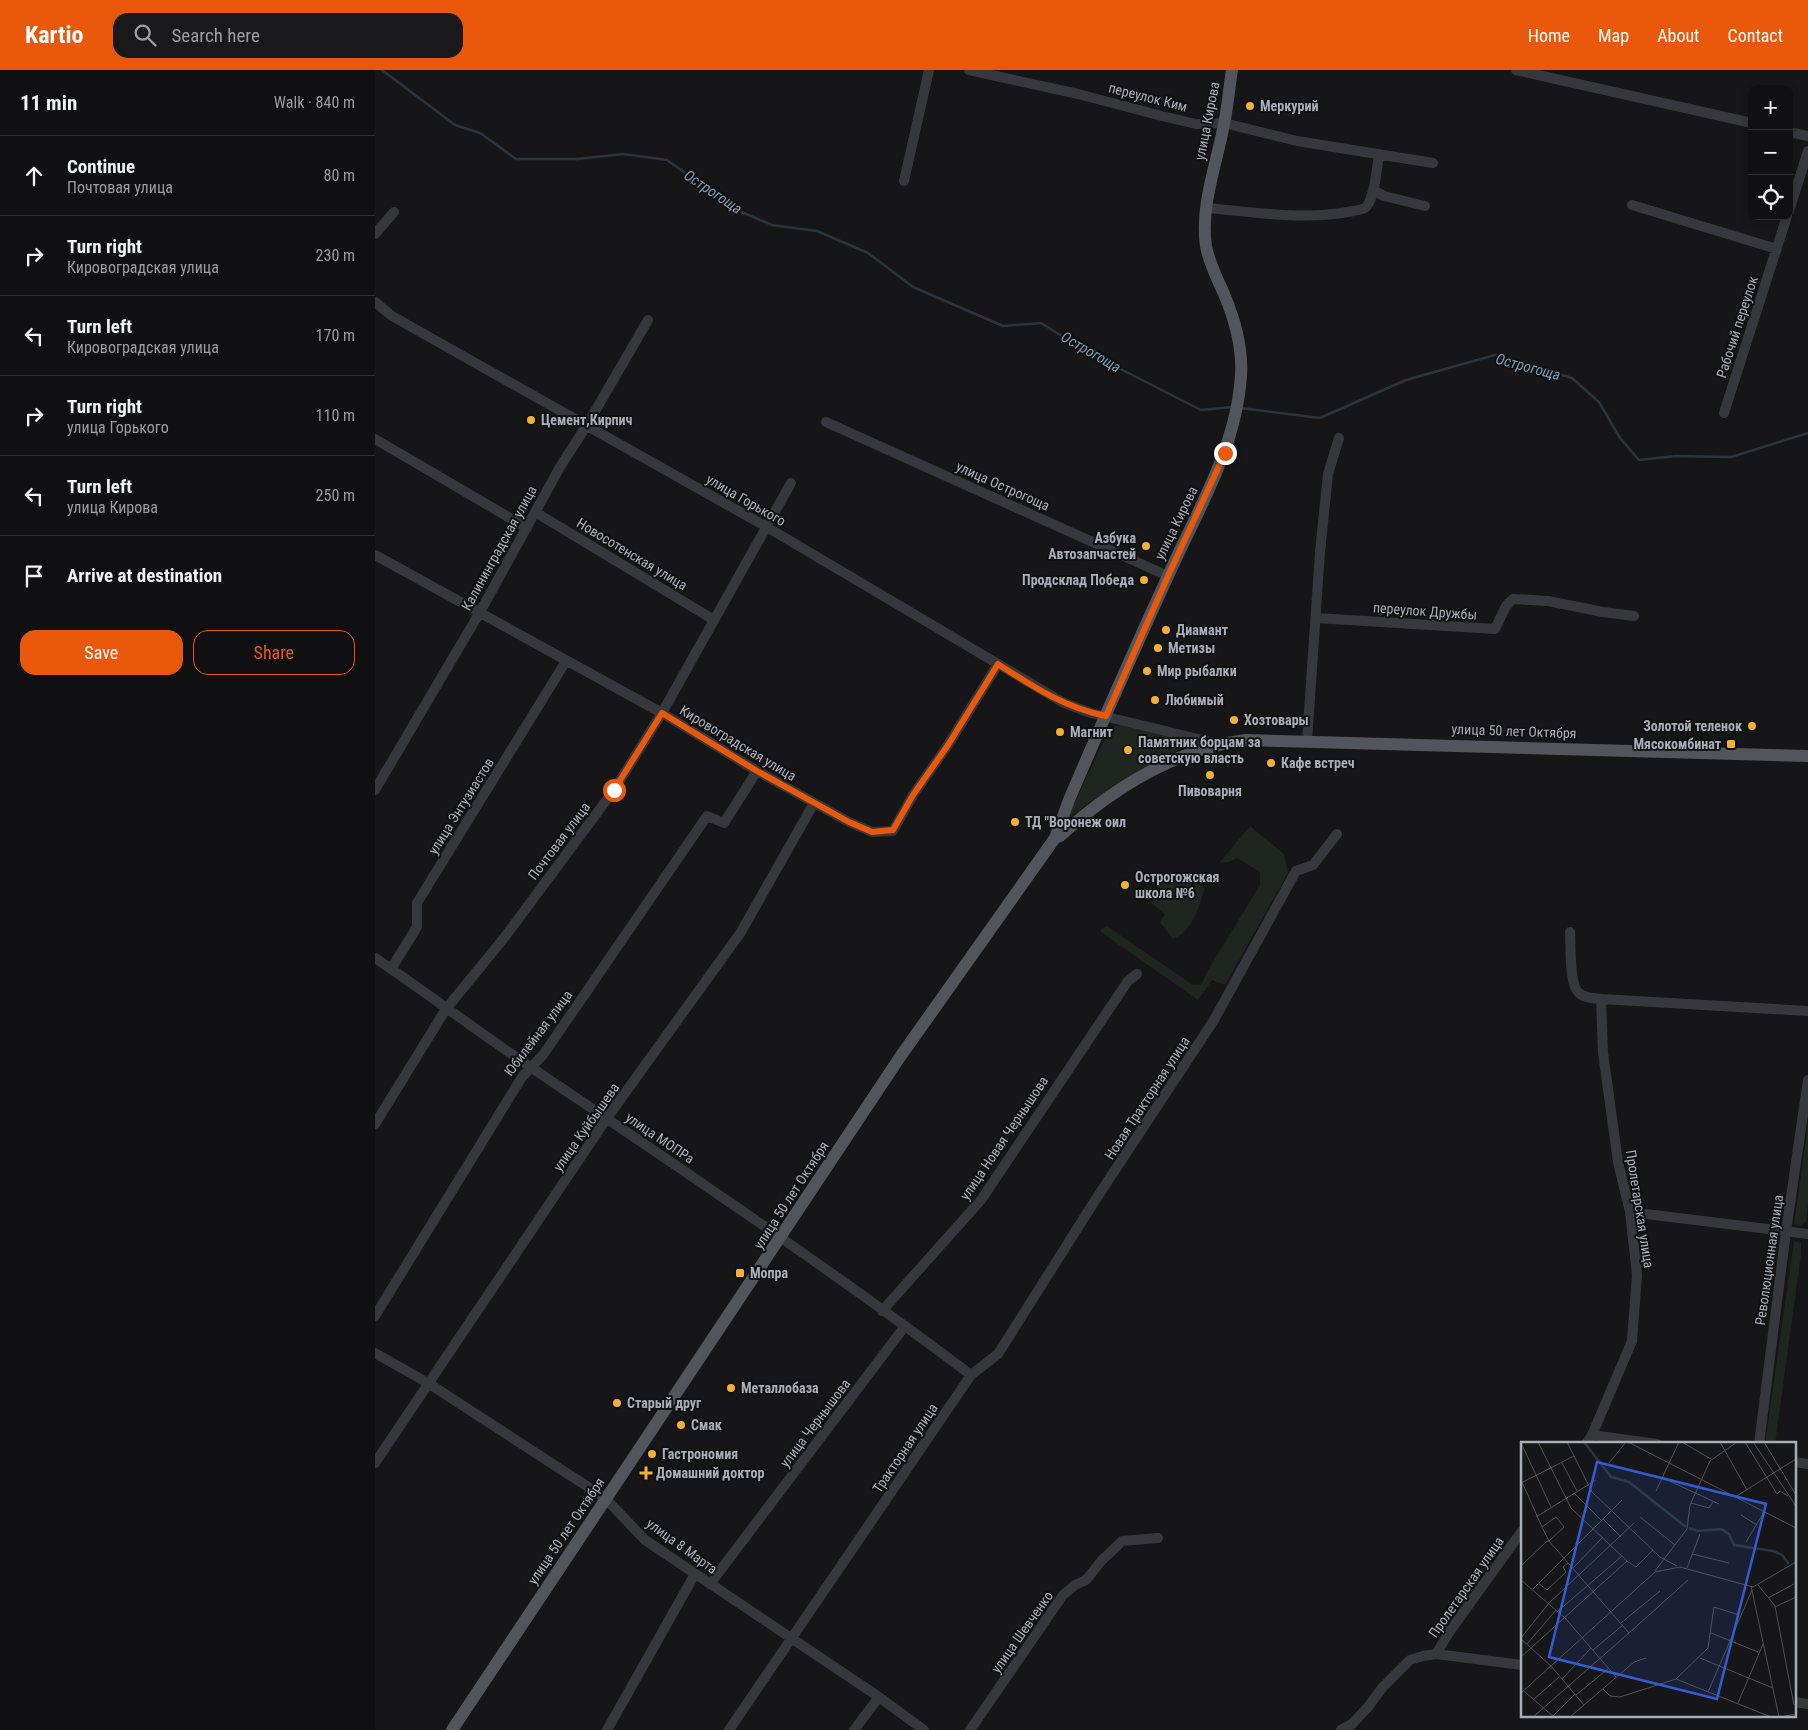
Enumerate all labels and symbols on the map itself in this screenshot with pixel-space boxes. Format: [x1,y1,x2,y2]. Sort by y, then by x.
street label: переулок Ким [1107,79,1189,115]
street label: улица Кирова [1192,80,1222,162]
place label: Меркурий [1260,98,1318,114]
marker: Меркурий [1244,100,1256,112]
water label: Острогоща [681,166,745,218]
street label: Рабочий переулок [1713,274,1761,380]
water label: Острогоща [1058,328,1124,376]
water label: Острогоща [1494,350,1562,384]
place label: Цемент,Кирпич [541,412,633,428]
marker: Цемент,Кирпич [525,414,537,426]
route end [1214,442,1237,465]
street label: улица Острогоща [954,458,1052,514]
street label: улица Горького [703,471,789,529]
street label: Калининградская улица [458,483,540,613]
street label: улица Кирова [1151,484,1201,562]
street label: Новосотенская улица [574,515,690,593]
place label: Азбука Автозапчастей [1048,530,1136,562]
marker: Азбука Автозапчастей [1140,540,1152,552]
place label: Продсклад Победа [1022,572,1134,588]
marker: Продсклад Победа [1138,574,1150,586]
street label: переулок Дружбы [1372,599,1478,623]
place label: Диамант [1176,622,1229,638]
marker: Диамант [1160,624,1172,636]
place label: Метизы [1168,640,1215,656]
marker: Метизы [1152,642,1164,654]
place label: Мир рыбалки [1157,663,1237,679]
marker: Мир рыбалки [1141,665,1153,677]
place label: Любимый [1165,692,1224,708]
marker: Любимый [1149,694,1161,706]
street label: Кировоградская улица [677,702,799,784]
place label: Хозтовары [1244,712,1309,728]
marker: Хозтовары [1228,714,1240,726]
place label: Золотой теленок [1643,718,1742,734]
marker: Золотой теленок [1746,720,1758,732]
street label: улица 50 лет Октября [1451,721,1577,741]
place label: Магнит [1070,724,1113,740]
marker: Магнит [1054,726,1066,738]
place label: Памятник борцам за советскую власть [1138,734,1261,766]
place label: Мясокомбинат [1633,736,1722,752]
marker: Мясокомбинат [1725,738,1737,750]
marker: Памятник борцам за советскую власть [1122,744,1134,756]
street label: улица Энтузиастов [425,755,497,857]
place label: Кафе встреч [1281,755,1355,771]
marker: Кафе встреч [1265,757,1277,769]
marker: Пивоварня [1204,769,1216,781]
route start [603,779,626,802]
place label: Пивоварня [1178,783,1242,799]
street label: Почтовая улица [525,799,593,883]
place label: ТД "Воронеж оил [1025,814,1126,830]
marker: ТД "Воронеж оил [1009,816,1021,828]
place label: Острогожская школа №6 [1135,869,1219,901]
marker: Острогожская школа №6 [1119,879,1131,891]
street label: Юбилейная улица [501,987,575,1079]
street label: Новая Тракторная улица [1101,1034,1193,1162]
street label: улица Новая Чернышова [957,1073,1051,1203]
street label: улица Куйбышева [550,1080,622,1174]
street label: улица МОПРа [623,1109,697,1167]
street label: улица 50 лет Октября [750,1138,832,1252]
street label: Пролетарская улица [1623,1149,1657,1269]
street label: Революционная улица [1752,1194,1786,1326]
place label: Мопра [750,1265,789,1281]
marker: Мопра [734,1267,746,1279]
street label: улица Чернышова [777,1376,853,1470]
place label: Металлобаза [741,1380,819,1396]
marker: Металлобаза [725,1382,737,1394]
place label: Старый друг [627,1395,702,1411]
marker: Старый друг [611,1397,623,1409]
street label: Тракторная улица [869,1400,941,1496]
place label: Смак [691,1417,722,1433]
marker: Смак [675,1419,687,1431]
inset map [1521,1442,1795,1718]
place label: Гастрономия [662,1446,738,1462]
marker: Гастрономия [646,1448,658,1460]
place label: Домашний доктор [656,1465,764,1481]
marker: Домашний доктор [640,1467,652,1479]
street label: улица 50 лет Октября [524,1475,608,1587]
street label: улица 8 Марта [644,1515,720,1577]
street label: Пролетарская улица [1425,1534,1507,1640]
street label: улица Шевченко [988,1588,1056,1676]

